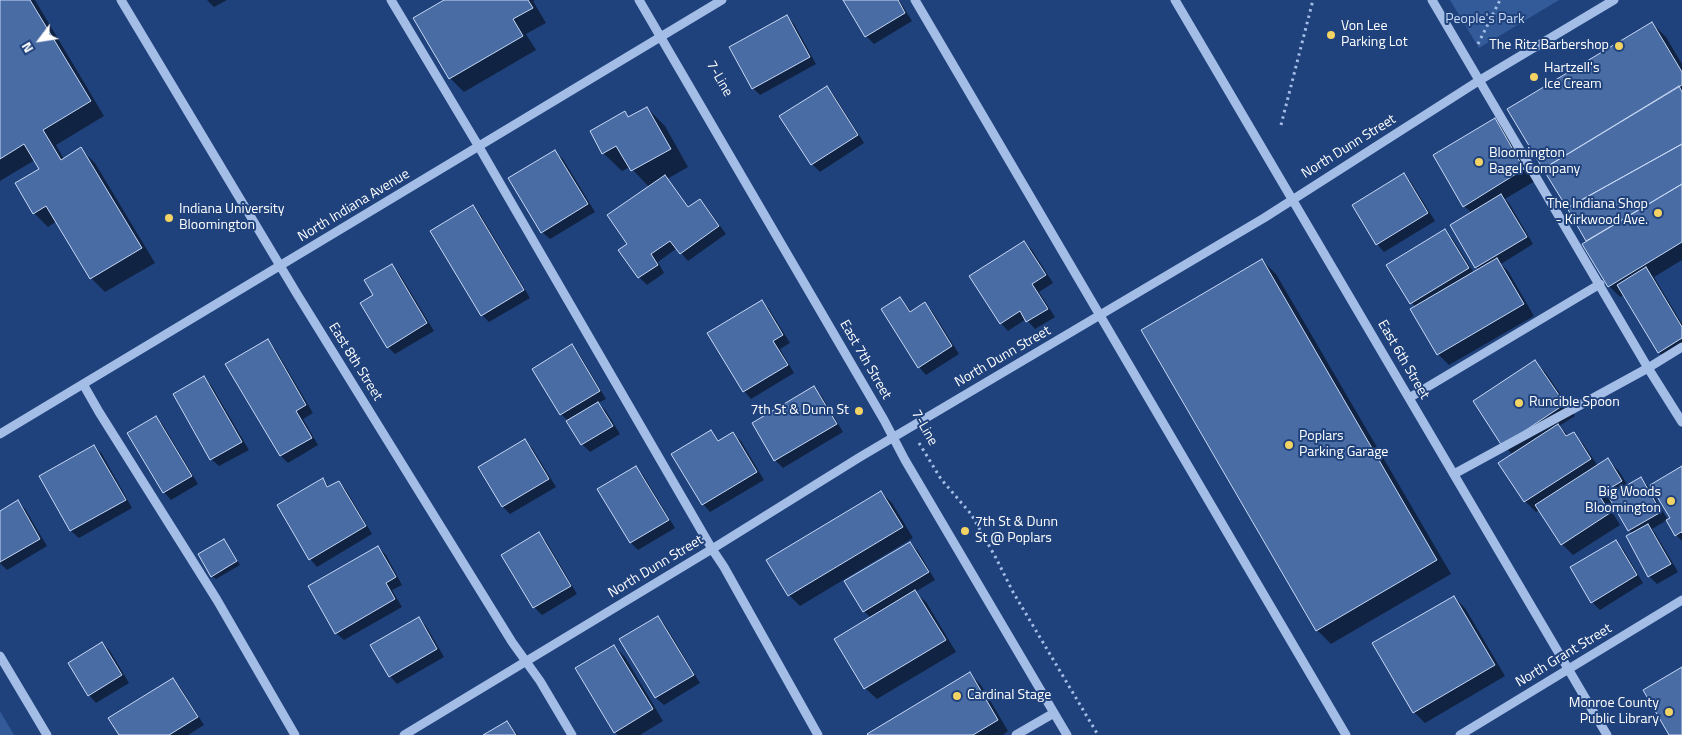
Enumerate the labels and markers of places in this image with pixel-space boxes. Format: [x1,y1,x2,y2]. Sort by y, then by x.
place label: Von Lee Parking Lot [1341,19,1408,52]
marker: Von Lee Parking Lot [1325,29,1337,41]
place label: The Ritz Barbershop [1489,38,1609,54]
marker: The Ritz Barbershop [1613,40,1625,52]
place label: Hartzell's Ice Cream [1544,61,1602,94]
marker: Hartzell's Ice Cream [1528,71,1540,83]
place label: Bloomington Bagel Company [1489,146,1580,178]
marker: Bloomington Bagel Company [1473,156,1485,168]
place label: The Indiana Shop - Kirkwood Ave. [1547,197,1648,230]
place label: Indiana University Bloomington [179,202,284,234]
marker: The Indiana Shop - Kirkwood Ave. [1652,207,1664,219]
marker: Indiana University Bloomington [163,212,175,224]
place label: Runcible Spoon [1529,395,1620,411]
marker: Runcible Spoon [1513,397,1525,409]
place label: 7th St & Dunn St [751,403,849,419]
marker: 7th St & Dunn St [853,405,865,417]
place label: Poplars Parking Garage [1299,429,1388,462]
marker: Poplars Parking Garage [1283,439,1295,451]
place label: Big Woods Bloomington [1585,485,1661,518]
marker: Big Woods Bloomington [1665,495,1677,507]
place label: 7th St & Dunn St @ Poplars [975,515,1058,548]
marker: 7th St & Dunn St @ Poplars [959,525,971,537]
place label: Cardinal Stage [967,688,1051,704]
marker: Cardinal Stage [951,690,963,702]
place label: Monroe County Public Library [1569,696,1659,729]
marker: Monroe County Public Library [1663,706,1675,718]

